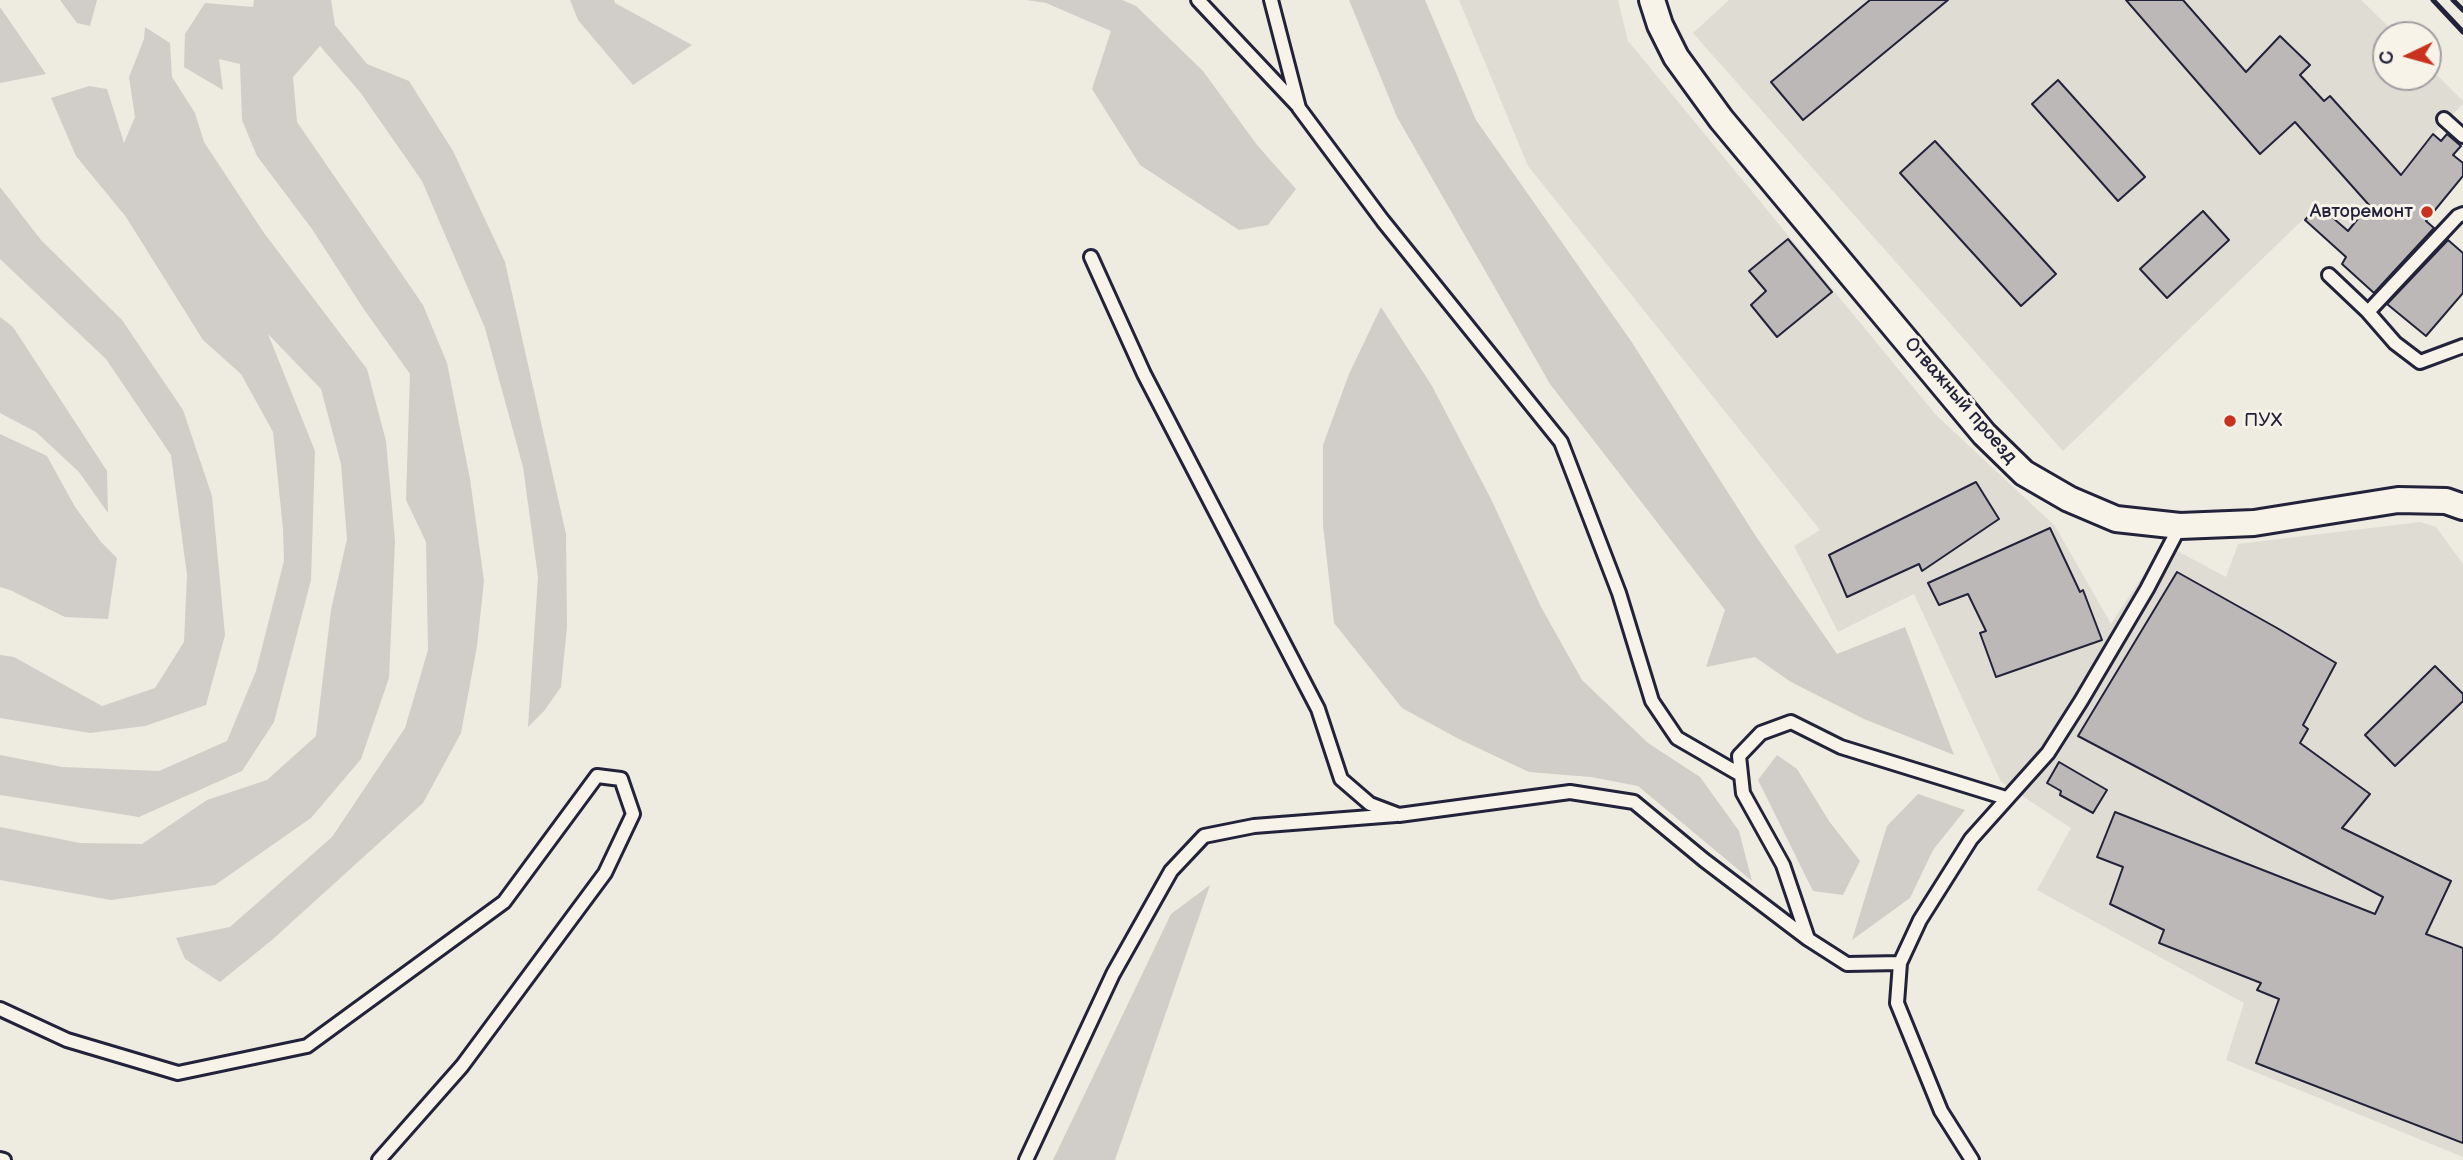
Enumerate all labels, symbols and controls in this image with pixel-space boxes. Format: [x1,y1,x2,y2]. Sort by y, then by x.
north arrow [2372,21,2442,91]
text: С [2376,50,2400,65]
place label: Авторемонт [2310,201,2413,223]
marker: Авторемонт [2419,204,2435,220]
street label: Отважный проезд [1899,333,2021,469]
place label: ПУХ [2244,410,2282,432]
marker: ПУХ [2222,413,2238,429]

